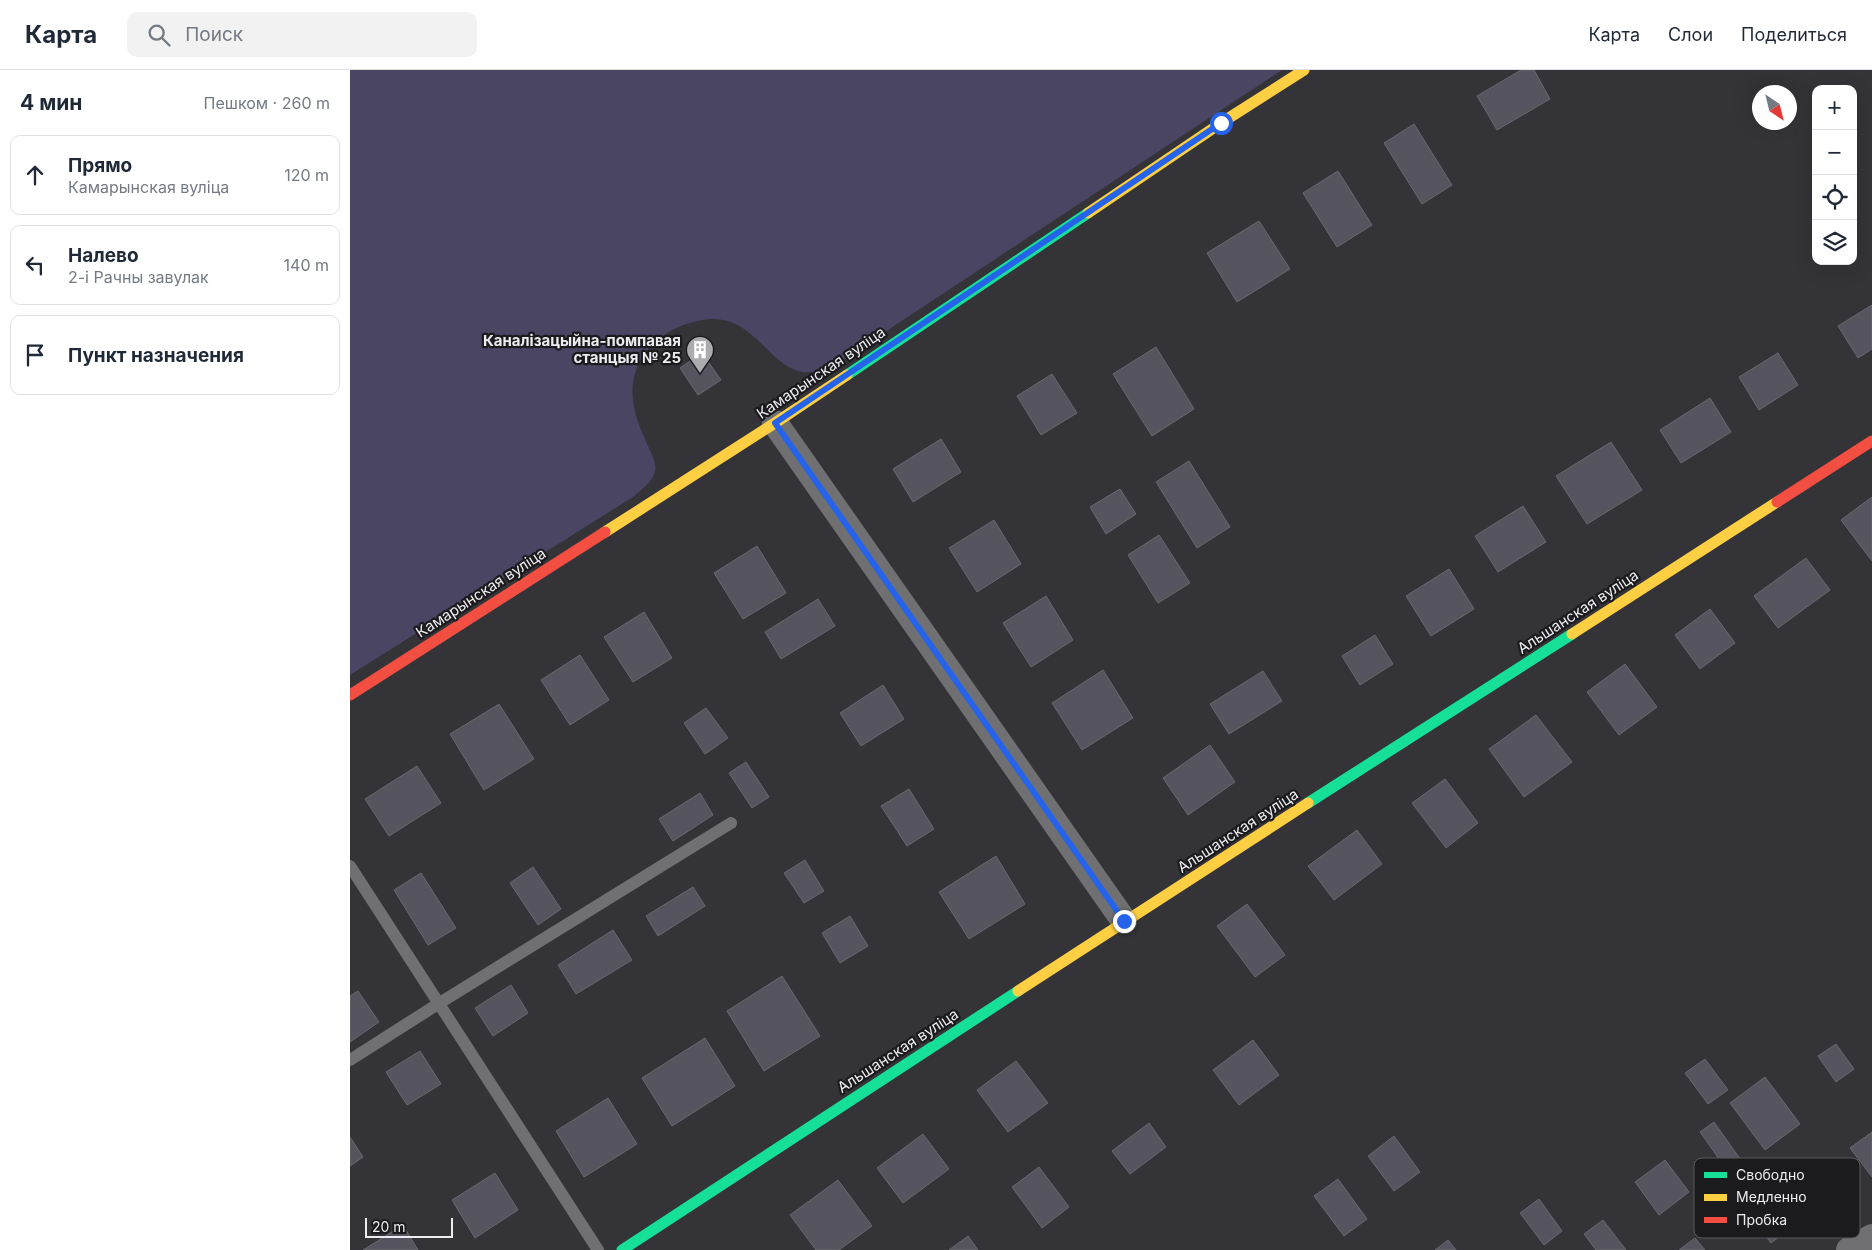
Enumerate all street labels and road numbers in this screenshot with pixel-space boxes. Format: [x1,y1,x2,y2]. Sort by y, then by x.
street label: Камарынская вуліца [753,322,889,423]
street label: Камарынская вуліца [412,543,549,642]
street label: Альшанская вуліца [1514,565,1642,658]
street label: Альшанская вуліца [1174,784,1302,877]
street label: Альшанская вуліца [834,1004,962,1097]

